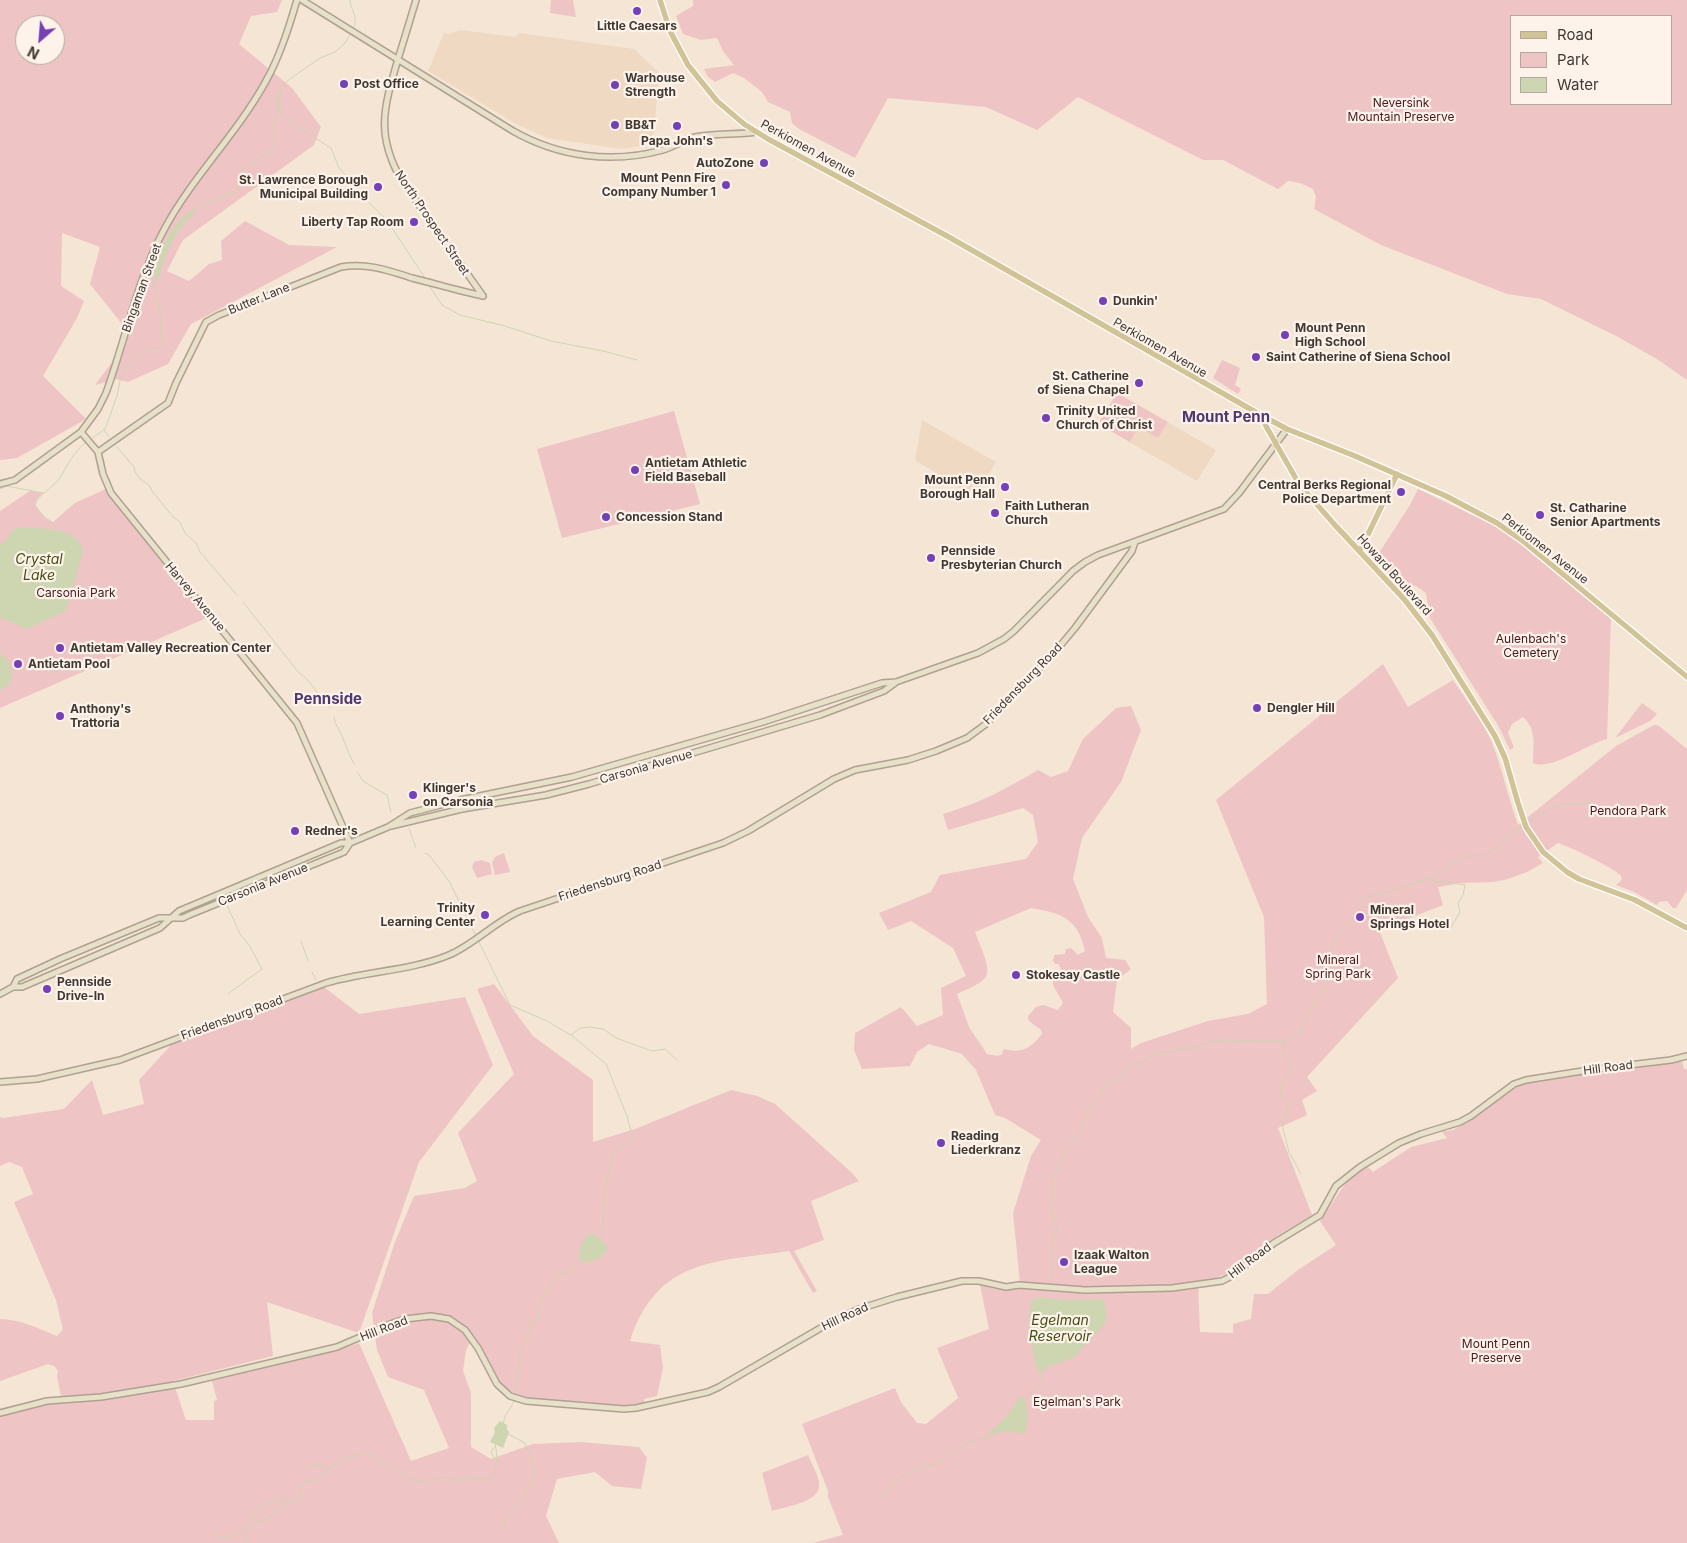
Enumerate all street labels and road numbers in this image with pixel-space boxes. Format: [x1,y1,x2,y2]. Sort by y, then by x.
street label: Perkiomen Avenue [758,117,858,181]
street label: North Prospect Street [392,168,472,278]
street label: Bingaman Street [119,242,165,334]
street label: Butter Lane [226,280,292,318]
street label: Perkiomen Avenue [1110,315,1210,381]
street label: Perkiomen Avenue [1499,511,1591,587]
street label: Howard Boulevard [1354,531,1434,619]
street label: Harvey Avenue [162,559,228,635]
street label: Friedensburg Road [980,640,1066,728]
street label: Carsonia Avenue [598,747,694,787]
street label: Friedensburg Road [557,858,663,904]
street label: Carsonia Avenue [216,860,310,910]
street label: Friedensburg Road [179,993,285,1043]
street label: Hill Road [1582,1058,1634,1078]
street label: Hill Road [1226,1240,1274,1282]
street label: Hill Road [819,1300,871,1334]
street label: Hill Road [358,1313,410,1345]

